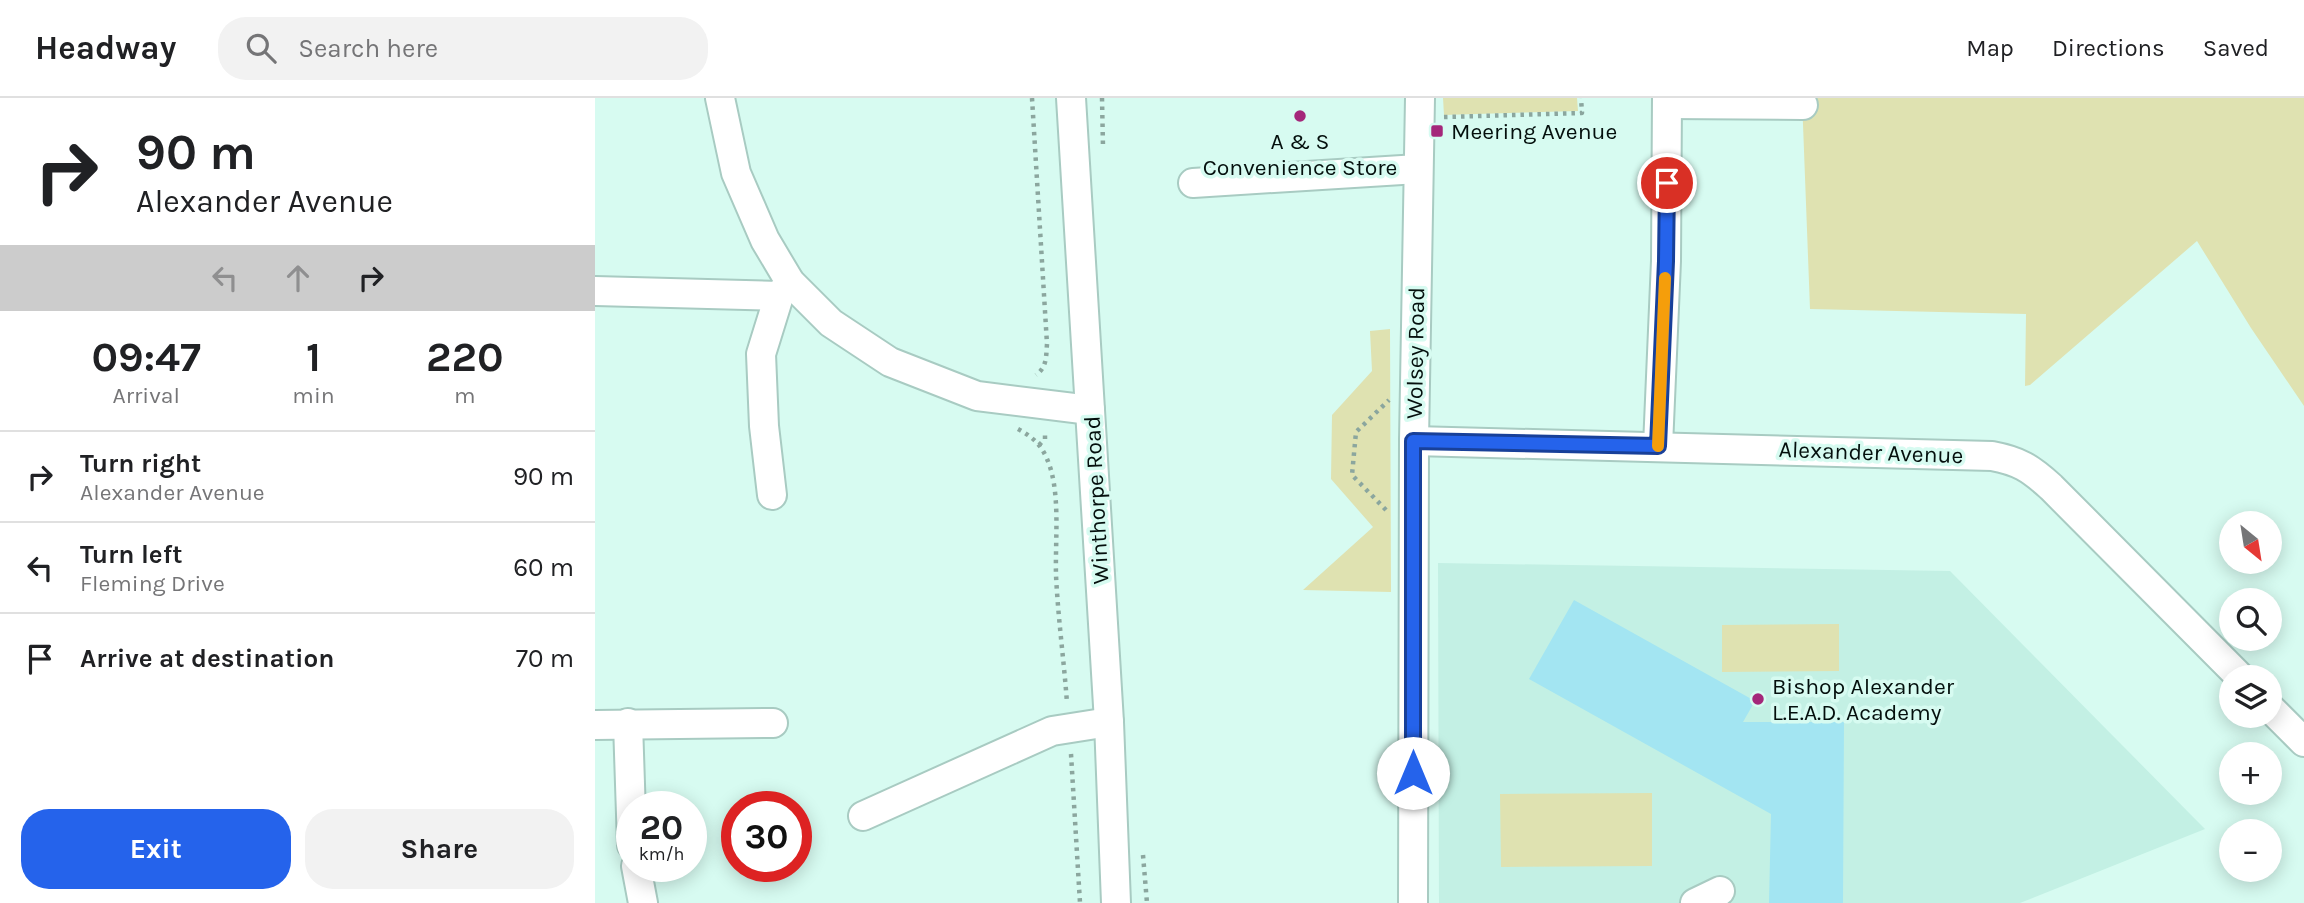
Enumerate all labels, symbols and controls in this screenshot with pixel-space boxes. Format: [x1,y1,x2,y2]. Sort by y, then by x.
search box [218,17,708,80]
text: Headway [35,29,176,67]
icon: search [242,29,280,67]
text: Search here [298,33,438,64]
text: Map [1966,34,2014,62]
text: Directions [2052,34,2165,62]
text: Saved [2203,34,2269,62]
marker: A & S Convenience Store [1292,108,1308,124]
place label: Meering Avenue [1451,118,1617,145]
marker: Meering Avenue [1429,123,1445,139]
text: 90 m [136,124,256,181]
icon: right [21,126,112,217]
place label: A & S Convenience Store [1203,128,1397,181]
pin [1637,153,1697,213]
icon: arrive [1648,164,1686,202]
text: Alexander Avenue [136,183,393,220]
icon: left [206,259,244,297]
icon: ahead [279,259,317,297]
icon: right [352,259,390,297]
street label: Wolsey Road [1401,287,1430,419]
text: 09:47 [91,332,201,382]
text: 1 [306,332,321,382]
text: 220 [426,332,504,382]
text: Arrival [113,382,180,409]
text: min [292,382,335,409]
text: m [454,382,476,409]
street label: Winthorpe Road [1079,415,1114,585]
street label: Alexander Avenue [1778,436,1964,469]
text: Turn right [80,448,201,479]
icon: right [21,458,59,496]
text: 90 m [513,461,574,492]
text: Alexander Avenue [80,479,265,506]
north arrow [2219,511,2282,574]
map controls [2219,511,2282,882]
text: Turn left [80,539,182,570]
icon: left [21,549,59,587]
text: 60 m [513,552,574,583]
text: Fleming Drive [80,570,225,597]
button: search [2219,588,2282,651]
icon: arrive [21,640,59,678]
text: Arrive at destination [80,643,334,674]
text: 70 m [516,643,574,674]
button: layers [2219,665,2282,728]
place label: Bishop Alexander L.E.A.D. Academy [1772,673,1955,726]
marker: Bishop Alexander L.E.A.D. Academy [1750,691,1766,707]
position arrow [1376,736,1450,810]
button: + [2219,742,2282,805]
speed limit sign: 30 [721,791,812,882]
text: 20 [640,807,683,848]
button: Exit [21,809,291,889]
button: Share [305,809,574,889]
button: − [2219,819,2282,882]
text: km/h [639,843,684,865]

